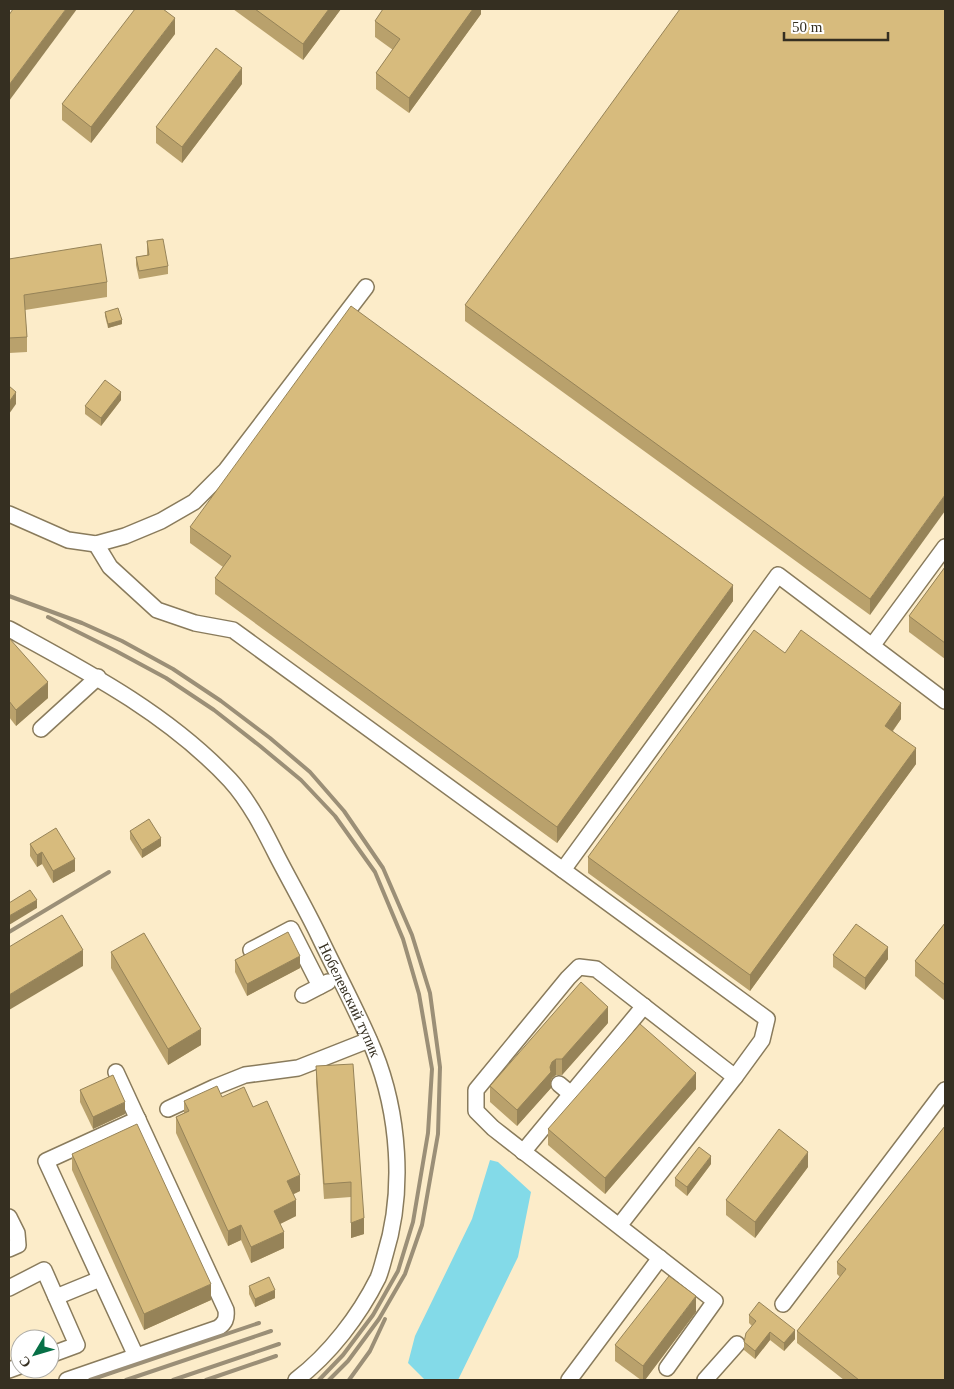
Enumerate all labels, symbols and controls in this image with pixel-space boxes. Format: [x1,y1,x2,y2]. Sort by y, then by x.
scale bar [784,10,888,42]
text: 50 m [792,19,823,35]
street label: Нобелевский тупик [316,940,384,1060]
north arrow [10,1329,60,1379]
text: С [16,1353,34,1370]

